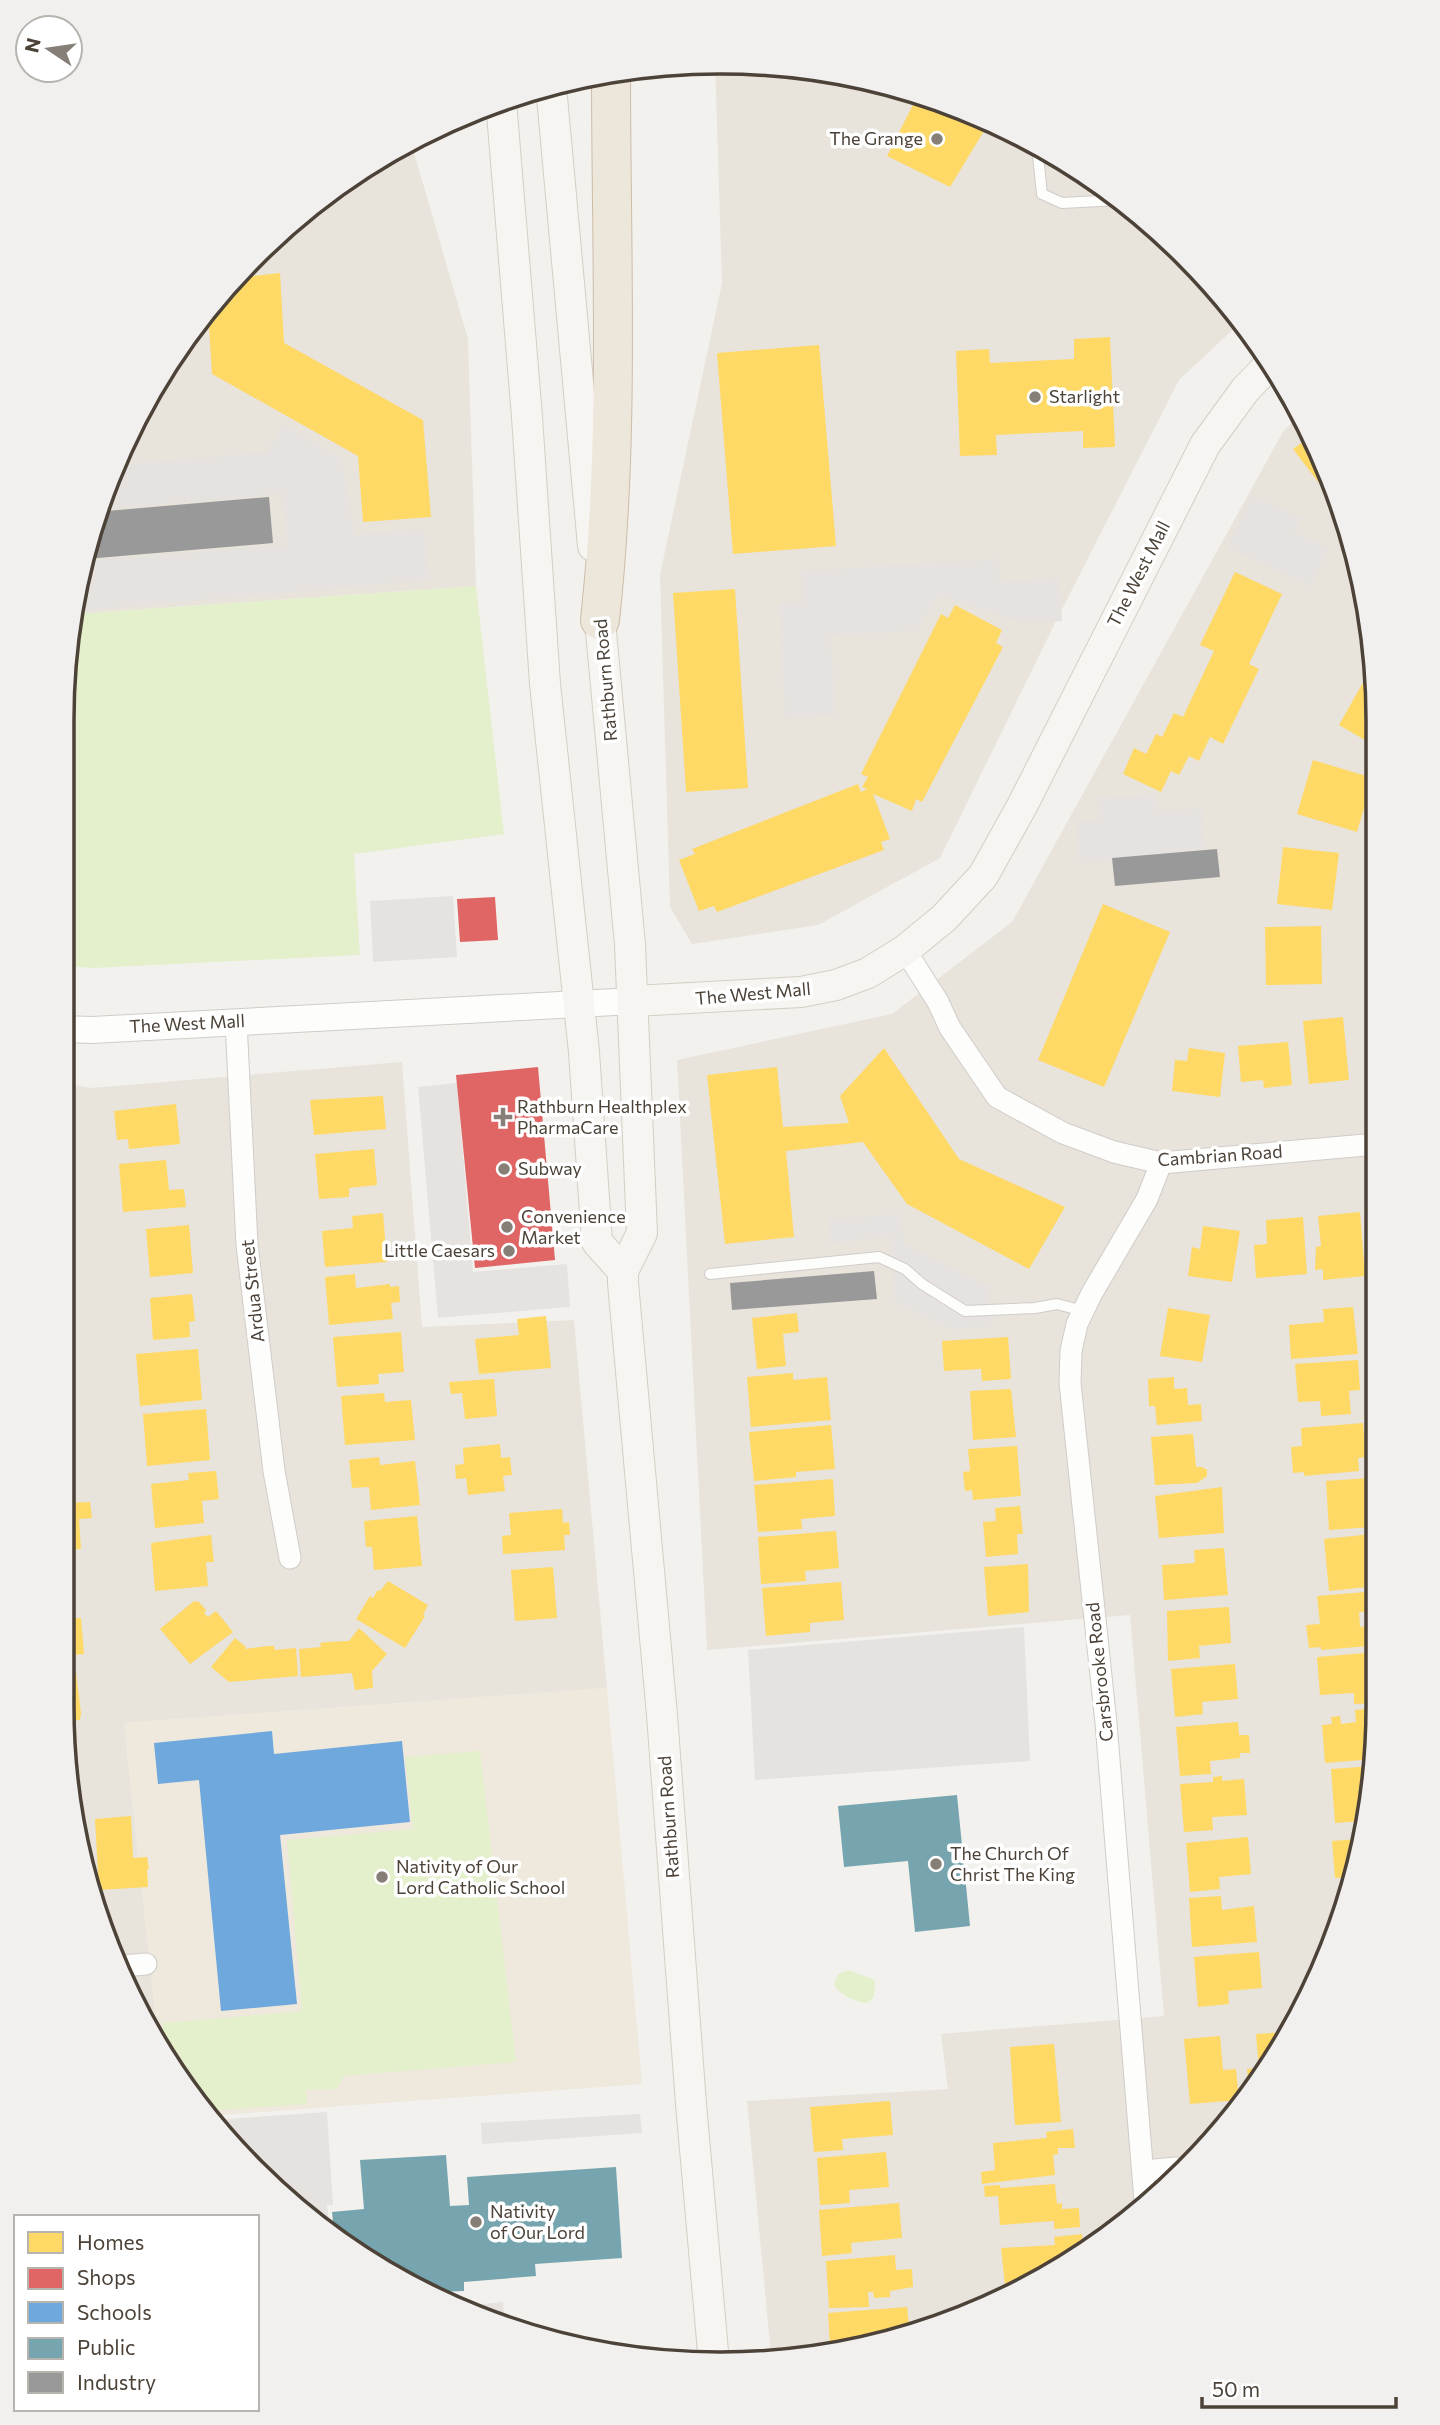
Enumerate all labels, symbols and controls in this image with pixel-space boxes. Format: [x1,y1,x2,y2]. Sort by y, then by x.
north arrow [14,14,84,84]
text: N [19,36,45,55]
place label: The Grange [829,127,923,149]
marker: The Grange [929,131,945,147]
place label: Starlight [1049,385,1120,407]
marker: Starlight [1027,389,1043,405]
street label: The West Mall [1102,517,1174,630]
street label: Rathburn Road [589,618,621,742]
street label: The West Mall [694,977,812,1009]
street label: The West Mall [128,1009,245,1037]
place label: Rathburn Healthplex PharmaCare [517,1095,687,1138]
marker: Rathburn Healthplex PharmaCare [495,1109,511,1125]
street label: Cambrian Road [1157,1140,1283,1170]
place label: Subway [518,1157,582,1179]
marker: Subway [496,1161,512,1177]
place label: Convenience Market [521,1205,626,1248]
marker: Convenience Market [499,1219,515,1235]
street label: Ardua Street [236,1238,268,1344]
place label: Little Caesars [384,1239,495,1261]
marker: Little Caesars [501,1243,517,1259]
street label: Carsbrooke Road [1081,1601,1117,1743]
street label: Rathburn Road [653,1755,683,1879]
place label: The Church Of Christ The King [950,1842,1075,1885]
place label: Nativity of Our Lord Catholic School [396,1855,565,1898]
marker: The Church Of Christ The King [928,1856,944,1872]
marker: Nativity of Our Lord Catholic School [374,1869,390,1885]
place label: Nativity of Our Lord [490,2200,585,2243]
marker: Nativity of Our Lord [468,2214,484,2230]
legend [14,2215,259,2411]
text: Homes [77,2229,144,2254]
text: Shops [77,2264,136,2289]
text: Schools [77,2299,152,2324]
text: Public [77,2334,135,2359]
scale bar [1202,2366,1396,2410]
text: Industry [77,2369,156,2394]
text: 50 m [1212,2376,1260,2401]

